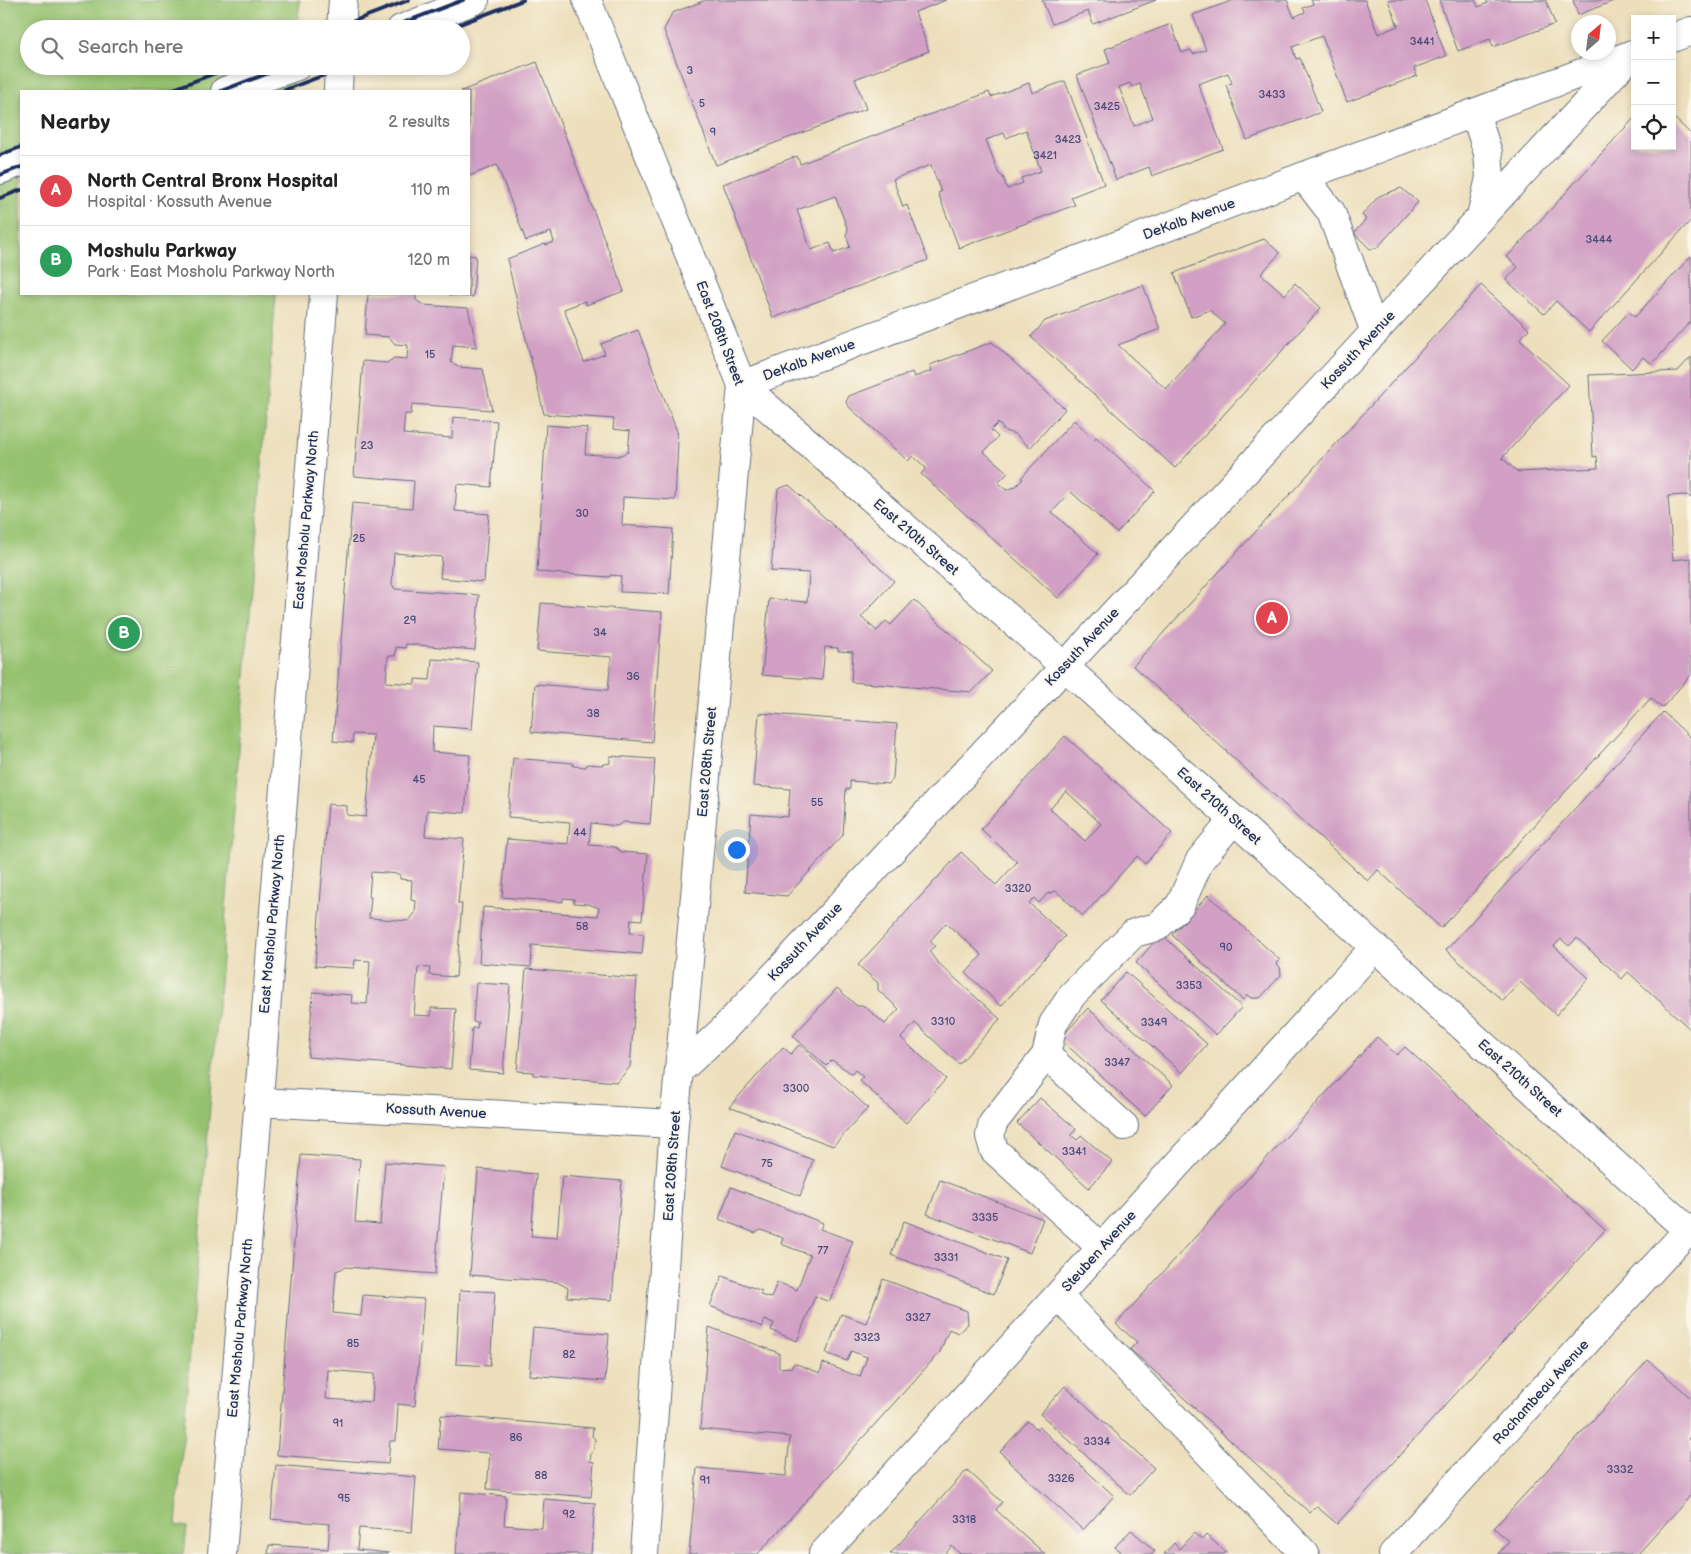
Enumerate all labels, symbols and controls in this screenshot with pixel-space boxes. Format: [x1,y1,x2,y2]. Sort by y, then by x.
north arrow [1571,15,1616,60]
map controls [1631,15,1676,150]
button: + [1631,15,1676,60]
search box [20,20,470,75]
icon: search [38,34,66,62]
house number: 3441 [1410,35,1434,48]
text: Search here [78,36,183,59]
button: − [1631,60,1676,105]
house number: 3 [687,64,694,77]
house number: 3433 [1258,88,1286,101]
house number: 5 [699,97,705,110]
house number: 3425 [1094,100,1120,113]
button: locate [1631,105,1676,150]
text: Nearby [40,110,110,135]
text: 2 results [388,113,450,132]
house number: 9 [710,126,716,139]
house number: 3423 [1055,133,1081,146]
house number: 3421 [1033,149,1057,162]
text: North Central Bronx Hospital [87,170,338,193]
text: A [51,181,61,200]
text: 110 m [411,181,450,200]
text: Hospital · Kossuth Avenue [87,193,272,212]
street label: DeKalb Avenue [1141,194,1237,244]
house number: 3444 [1586,233,1613,246]
text: Moshulu Parkway [87,240,236,263]
text: B [50,251,62,270]
text: 120 m [407,251,450,270]
text: Park · East Mosholu Parkway North [87,263,335,282]
street label: East 208th Street [692,278,748,388]
street label: Kossuth Avenue [1317,307,1399,393]
street label: DeKalb Avenue [761,335,857,385]
house number: 15 [425,348,435,361]
street label: East Mosholu Parkway North [290,429,322,610]
house number: 23 [360,439,374,452]
street label: East 210th Street [870,495,963,579]
house number: 30 [575,507,589,520]
house number: 25 [353,532,365,545]
pin: A [1256,599,1288,637]
street label: Kossuth Avenue [1041,604,1123,690]
pin: B [108,614,140,652]
house number: 29 [404,614,416,627]
house number: 34 [593,626,607,639]
house number: 36 [626,670,640,683]
street label: East 208th Street [694,705,720,818]
house number: 38 [586,707,600,720]
street label: East 210th Street [1173,764,1265,849]
house number: 45 [412,773,426,786]
house number: 55 [811,796,823,809]
house number: 44 [573,826,587,839]
street label: East Mosholu Parkway North [256,833,288,1014]
your location [724,837,750,863]
house number: 3320 [1005,882,1032,895]
street label: Kossuth Avenue [764,899,846,985]
house number: 58 [576,920,588,933]
house number: 90 [1220,941,1233,954]
house number: 3353 [1176,979,1203,992]
house number: 3310 [931,1015,956,1028]
house number: 3349 [1141,1016,1167,1029]
street label: East 210th Street [1474,1036,1566,1121]
house number: 3347 [1104,1056,1130,1069]
house number: 3300 [783,1082,810,1095]
street label: Kossuth Avenue [385,1100,487,1122]
street label: East 208th Street [660,1109,684,1222]
house number: 3341 [1062,1145,1086,1158]
house number: 75 [761,1157,773,1170]
street label: Steuben Avenue [1058,1207,1140,1295]
house number: 3335 [972,1211,998,1224]
street label: East Mosholu Parkway North [224,1237,256,1418]
house number: 77 [818,1244,829,1257]
house number: 3331 [934,1251,958,1264]
house number: 3327 [905,1311,931,1324]
house number: 3323 [854,1331,881,1344]
street label: Rochambeau Avenue [1489,1336,1593,1448]
house number: 85 [347,1337,359,1350]
house number: 82 [563,1348,576,1361]
house number: 91 [333,1417,343,1430]
house number: 86 [509,1431,523,1444]
house number: 3334 [1083,1435,1111,1448]
house number: 3332 [1607,1463,1634,1476]
house number: 88 [535,1469,547,1482]
house number: 3326 [1048,1472,1075,1485]
house number: 91 [700,1474,710,1487]
house number: 95 [338,1492,350,1505]
house number: 92 [563,1508,576,1521]
house number: 3318 [952,1513,976,1526]

